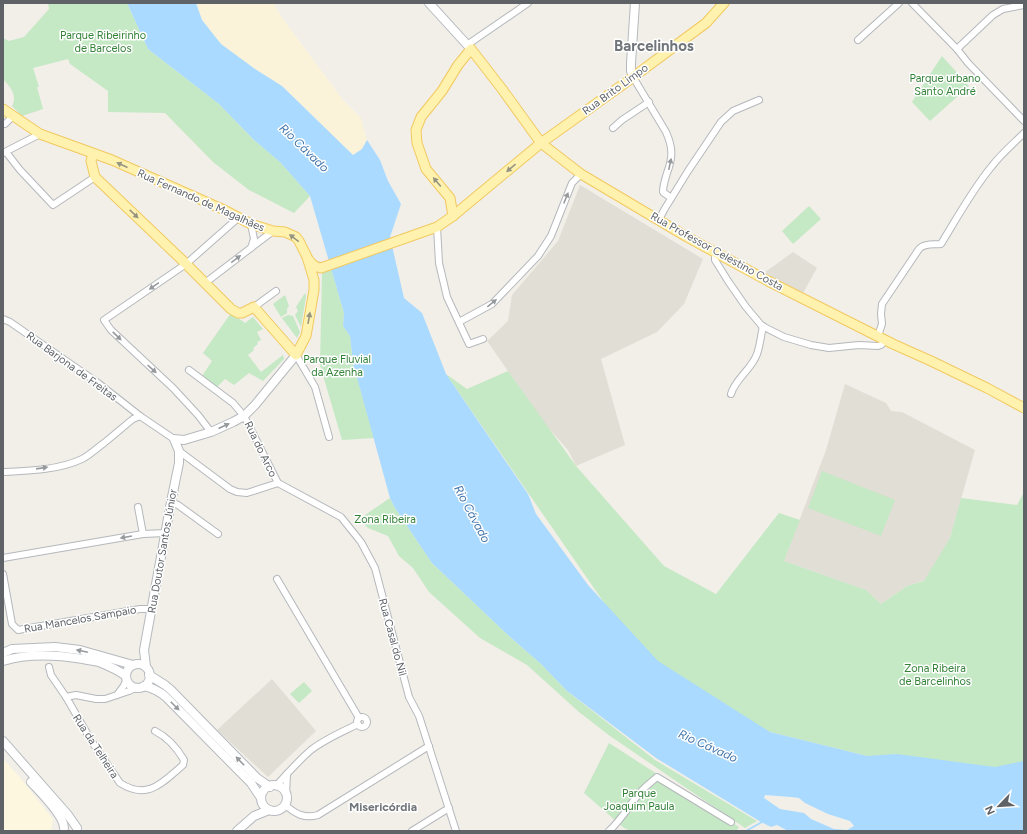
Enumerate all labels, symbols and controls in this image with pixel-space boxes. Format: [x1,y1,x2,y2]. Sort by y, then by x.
park label: Parque Ribeirinho de Barcelos [60,29,146,55]
district label: Barcelinhos [614,37,694,55]
street label: Rua Brito Limpo [580,61,651,118]
park label: Parque urbano Santo André [909,72,981,98]
water label: Rio Cávado [276,121,332,175]
one-way arrow [667,158,673,170]
one-way arrow [116,161,128,168]
one-way arrow [505,163,516,172]
street label: Rua Fernando de Magalhães [135,166,266,234]
one-way arrow [432,177,441,187]
one-way arrow [564,192,570,204]
one-way arrow [129,209,138,218]
street label: Rua Professor Celestino Costa [648,210,785,293]
one-way arrow [289,234,300,242]
one-way arrow [231,255,241,263]
one-way arrow [149,282,159,290]
one-way arrow [487,298,498,307]
one-way arrow [306,312,312,324]
street label: Rua Barjona de Freitas [24,329,120,404]
one-way arrow [112,331,122,341]
park label: Parque Fluvial da Azenha [303,353,371,379]
one-way arrow [147,364,157,373]
street label: Rua do Arco [241,419,280,479]
one-way arrow [219,423,230,429]
one-way arrow [36,465,48,472]
water label: Rio Cávado [451,483,493,545]
street label: Rua Doutor Santos Júnior [145,488,180,614]
park label: Zona Ribeira [354,513,416,526]
one-way arrow [120,534,132,540]
street label: Rua Casal do Nil [376,597,409,677]
street label: Rua Mancelos Sampaio [23,603,137,636]
one-way arrow [76,648,88,654]
park label: Zona Ribeira de Barcelinhos [899,662,971,688]
one-way arrow [171,701,180,711]
street label: Rua da Telheira [70,712,121,781]
water label: Rio Cávado [676,727,740,765]
one-way arrow [235,756,245,766]
north arrow [979,786,1019,826]
park label: Parque Joaquim Paula [604,787,674,813]
district label: Misericórdia [349,800,417,814]
text: N [983,803,998,817]

